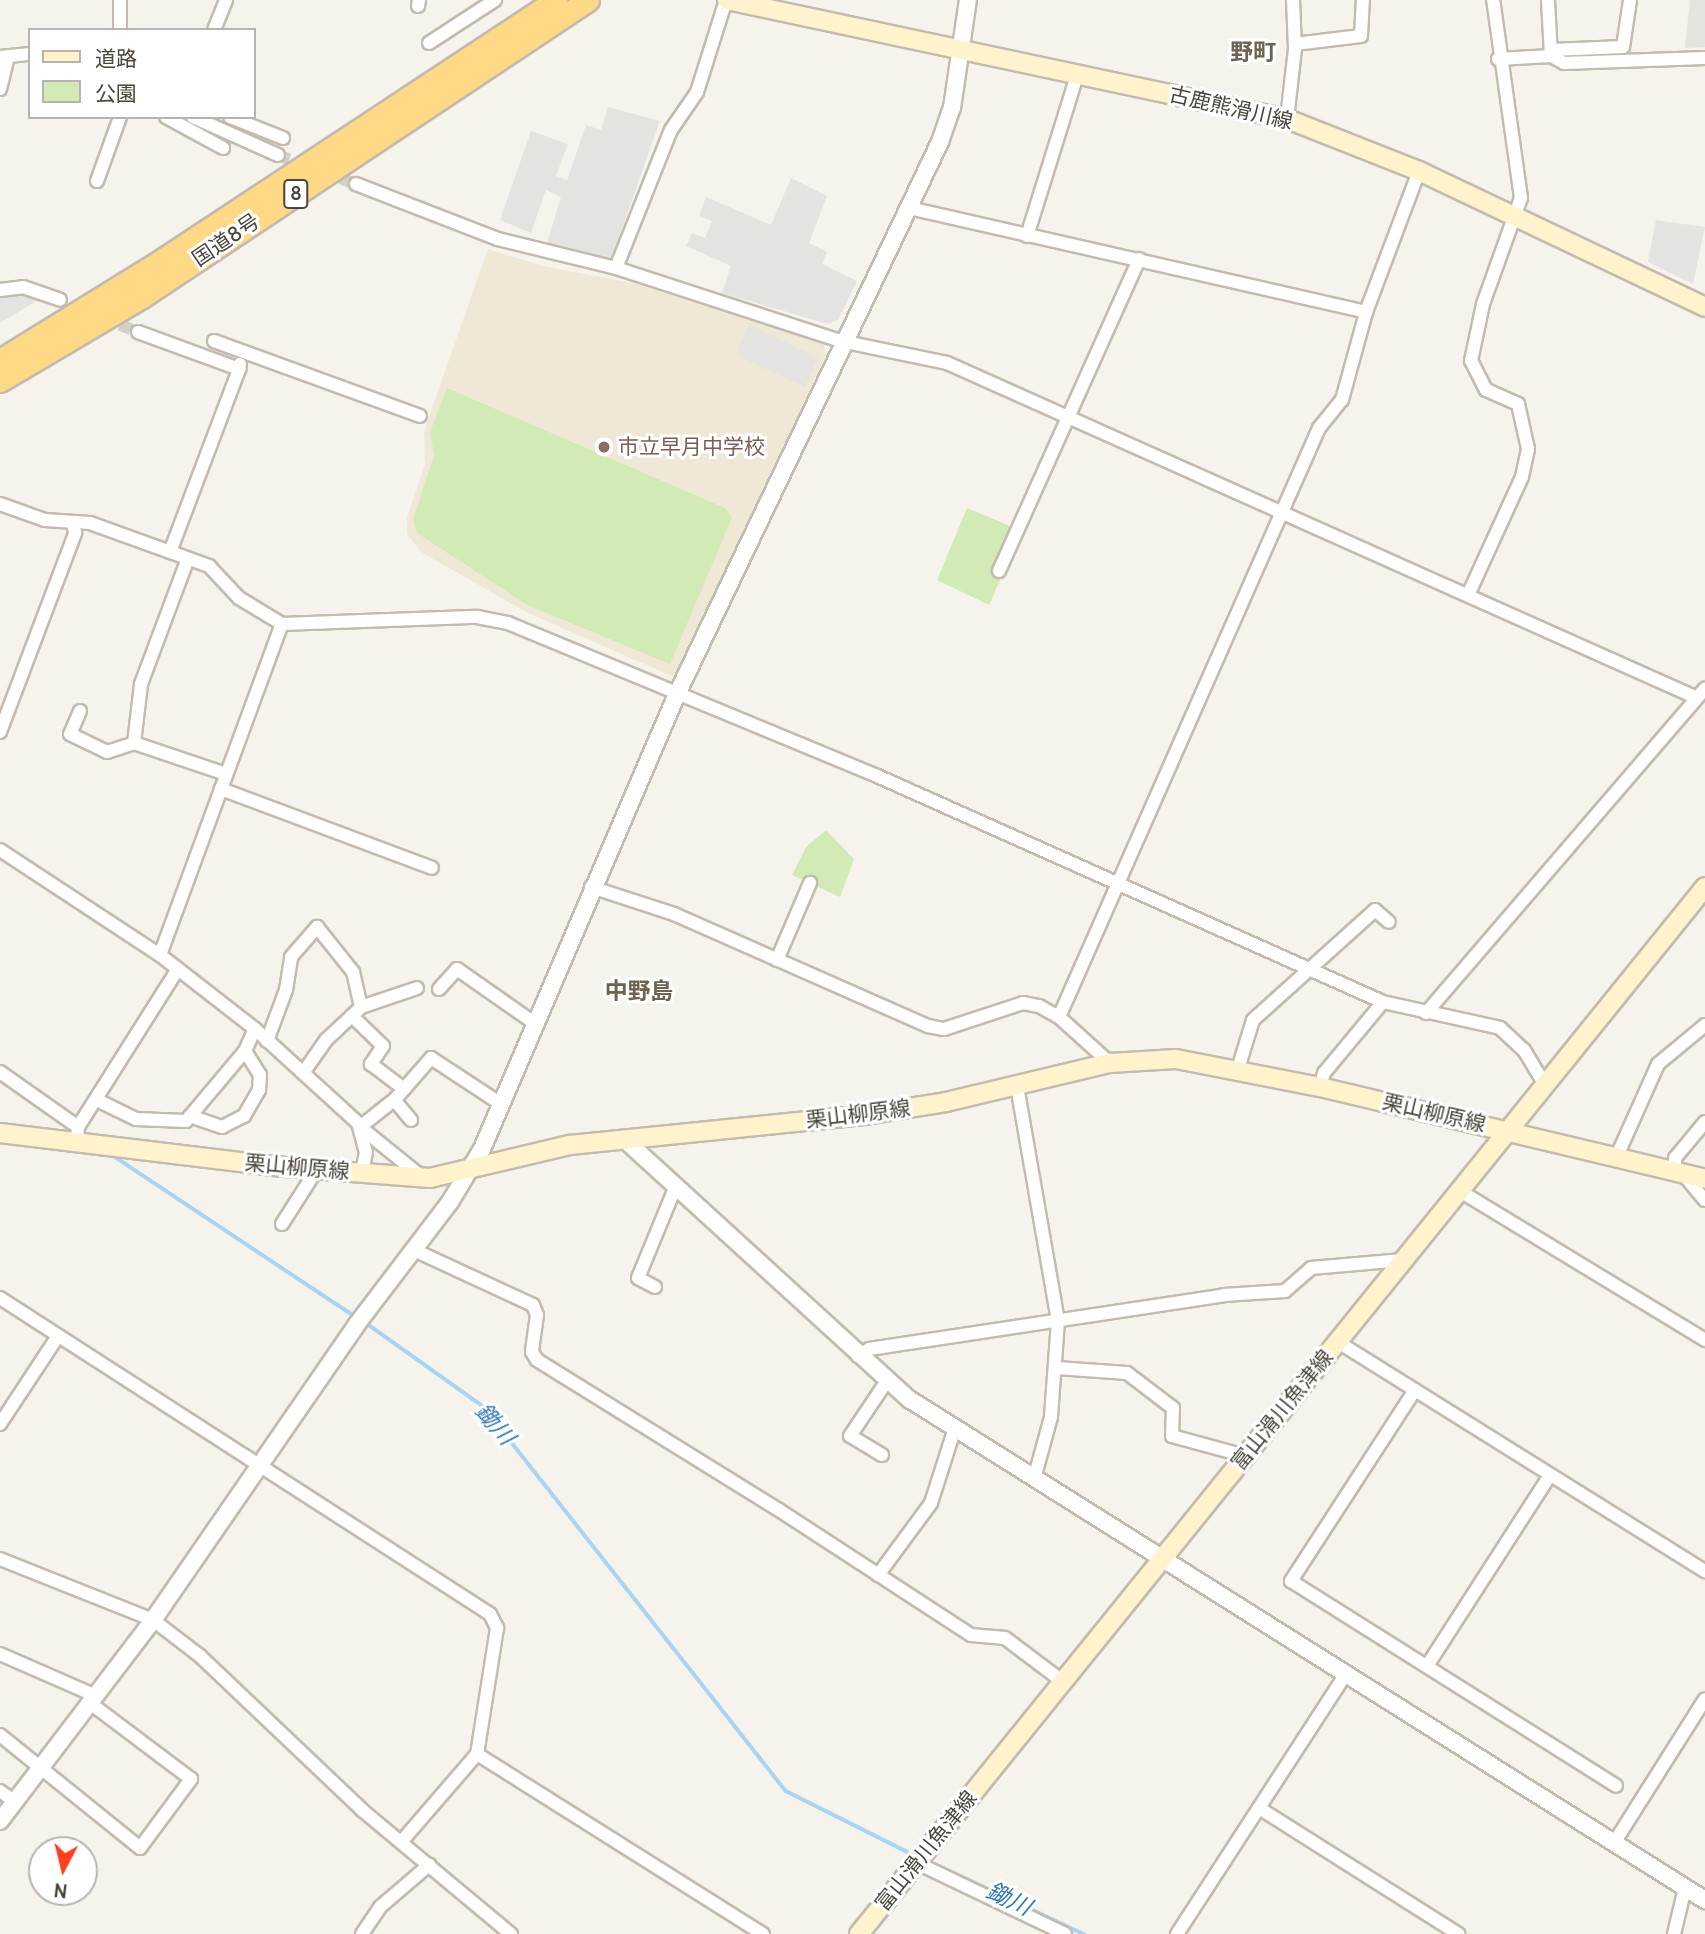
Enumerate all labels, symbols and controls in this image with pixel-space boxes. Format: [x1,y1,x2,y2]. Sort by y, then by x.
legend [28,28,256,119]
district label: 野町 [1230,38,1276,66]
text: 道路 [95,46,137,71]
text: 公園 [95,81,137,106]
street label: 古鹿熊滑川線 [1167,82,1295,134]
road number: 8 [282,178,310,210]
street label: 国道8号 [188,208,264,272]
place label: 市立早月中学校 [618,434,765,460]
marker: 市立早月中学校 [596,439,612,455]
district label: 中野島 [605,977,673,1005]
street label: 栗山柳原線 [1380,1089,1488,1137]
street label: 栗山柳原線 [804,1095,912,1133]
street label: 栗山柳原線 [244,1150,350,1184]
street label: 富山滑川魚津線 [1226,1345,1338,1475]
water label: 鋤川 [469,1398,521,1450]
street label: 富山滑川魚津線 [870,1786,982,1916]
north arrow [28,1836,98,1906]
water label: 鋤川 [982,1877,1036,1921]
text: N [53,1878,69,1903]

